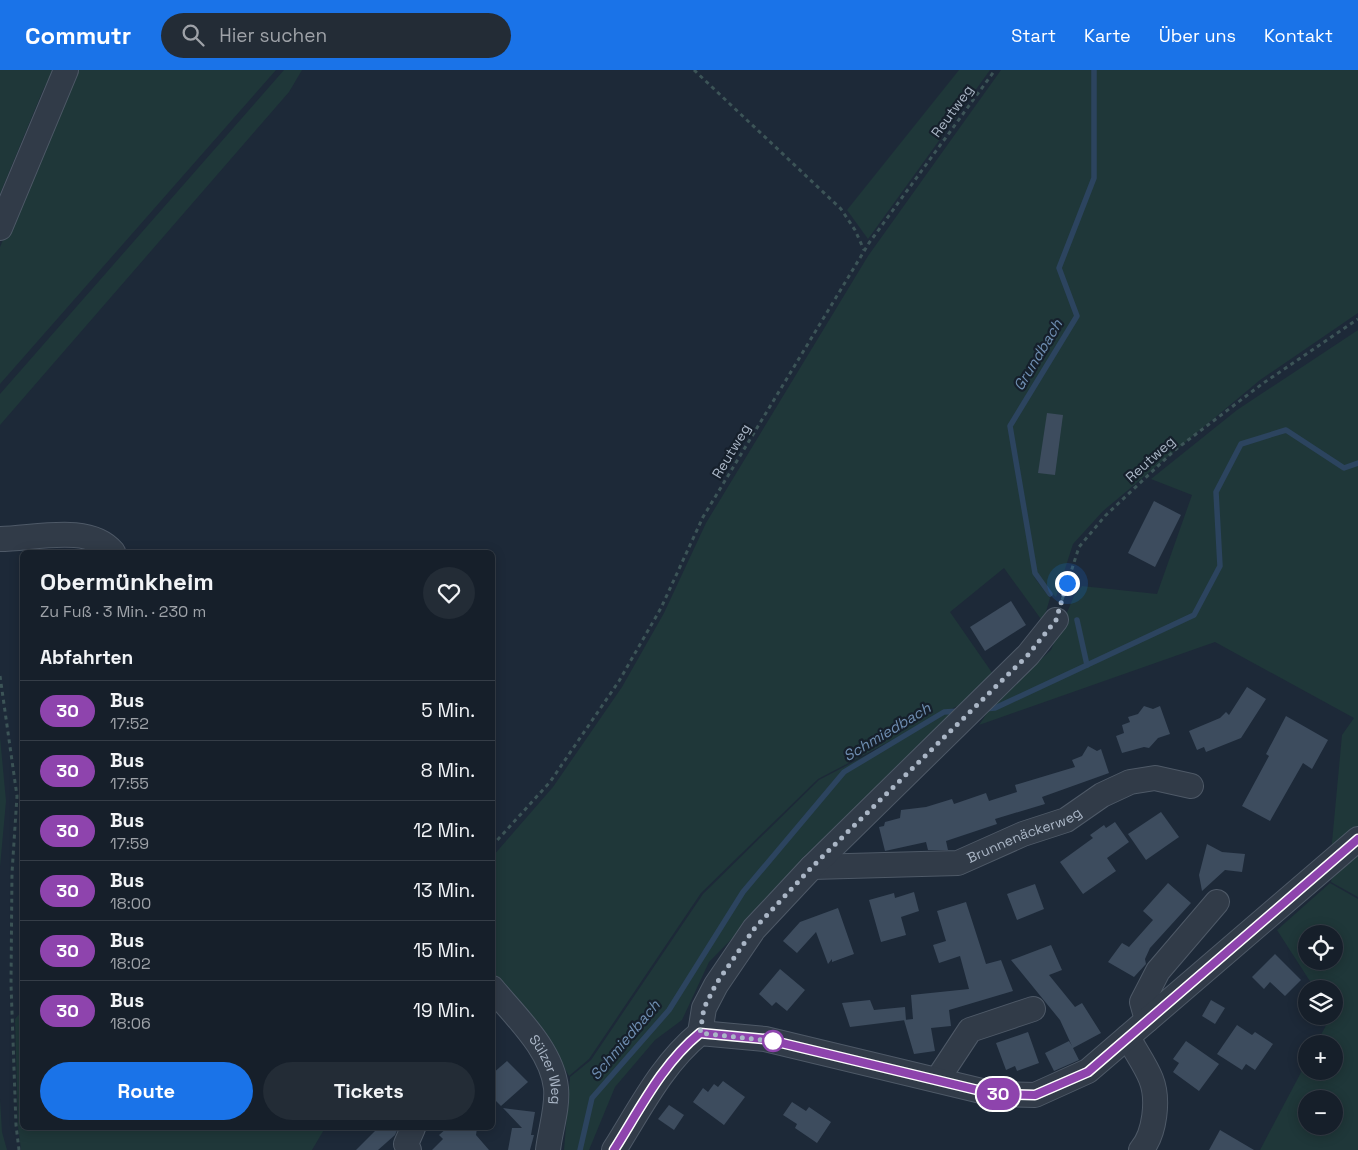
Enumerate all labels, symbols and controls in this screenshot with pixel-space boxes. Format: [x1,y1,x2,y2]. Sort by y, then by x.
search box [161,13,511,58]
text: Commutr [25,20,131,51]
icon: search [179,21,207,49]
text: Hier suchen [219,23,327,48]
text: Start [1011,24,1056,47]
text: Karte [1084,24,1131,47]
text: Über uns [1159,24,1236,47]
text: Kontakt [1264,24,1333,47]
street label: Reutweg [927,81,977,141]
water label: Grundbach [1009,315,1067,394]
street label: Reutweg [708,420,754,482]
street label: Reutweg [1122,432,1178,486]
text: Obermünkheim [40,566,214,597]
button: heart [423,567,475,619]
your location [1055,571,1080,596]
text: Zu Fuß · 3 Min. · 230 m [40,601,206,622]
text: Abfahrten [40,645,133,670]
text: Bus [110,688,144,713]
text: 5 Min. [421,698,475,723]
water label: Schmiedbach [840,698,935,765]
text: 30 [56,699,79,722]
text: 17:52 [110,713,149,734]
text: Bus [110,748,144,773]
text: 8 Min. [421,758,475,783]
text: 30 [56,759,79,782]
text: 17:55 [110,773,149,794]
street label: Brunnenäckerweg [964,803,1085,867]
text: Bus [110,808,144,833]
text: 12 Min. [413,818,475,843]
text: 30 [56,819,79,842]
text: 17:59 [110,833,149,854]
text: Bus [110,868,144,893]
text: 13 Min. [413,878,475,903]
text: 30 [56,879,79,902]
text: 18:00 [110,893,151,914]
map controls [1298,925,1343,1135]
button: locate [1298,925,1343,970]
text: Bus [110,928,144,953]
text: 15 Min. [413,938,475,963]
text: 30 [56,939,79,962]
text: 18:02 [110,953,151,974]
button: layers [1298,980,1343,1025]
text: Bus [110,988,144,1013]
water label: Schmiedbach [586,995,664,1084]
text: 19 Min. [413,998,475,1023]
text: 30 [56,999,79,1022]
text: 18:06 [110,1013,151,1034]
unlabelled marker [762,1030,784,1052]
street label: Sülzer Weg [525,1031,565,1105]
button: + [1298,1035,1343,1080]
button: Route [40,1062,253,1120]
button: Tickets [263,1062,475,1120]
line badge: 30 [976,1078,1020,1110]
text: 30 [987,1082,1009,1105]
button: − [1298,1090,1343,1135]

